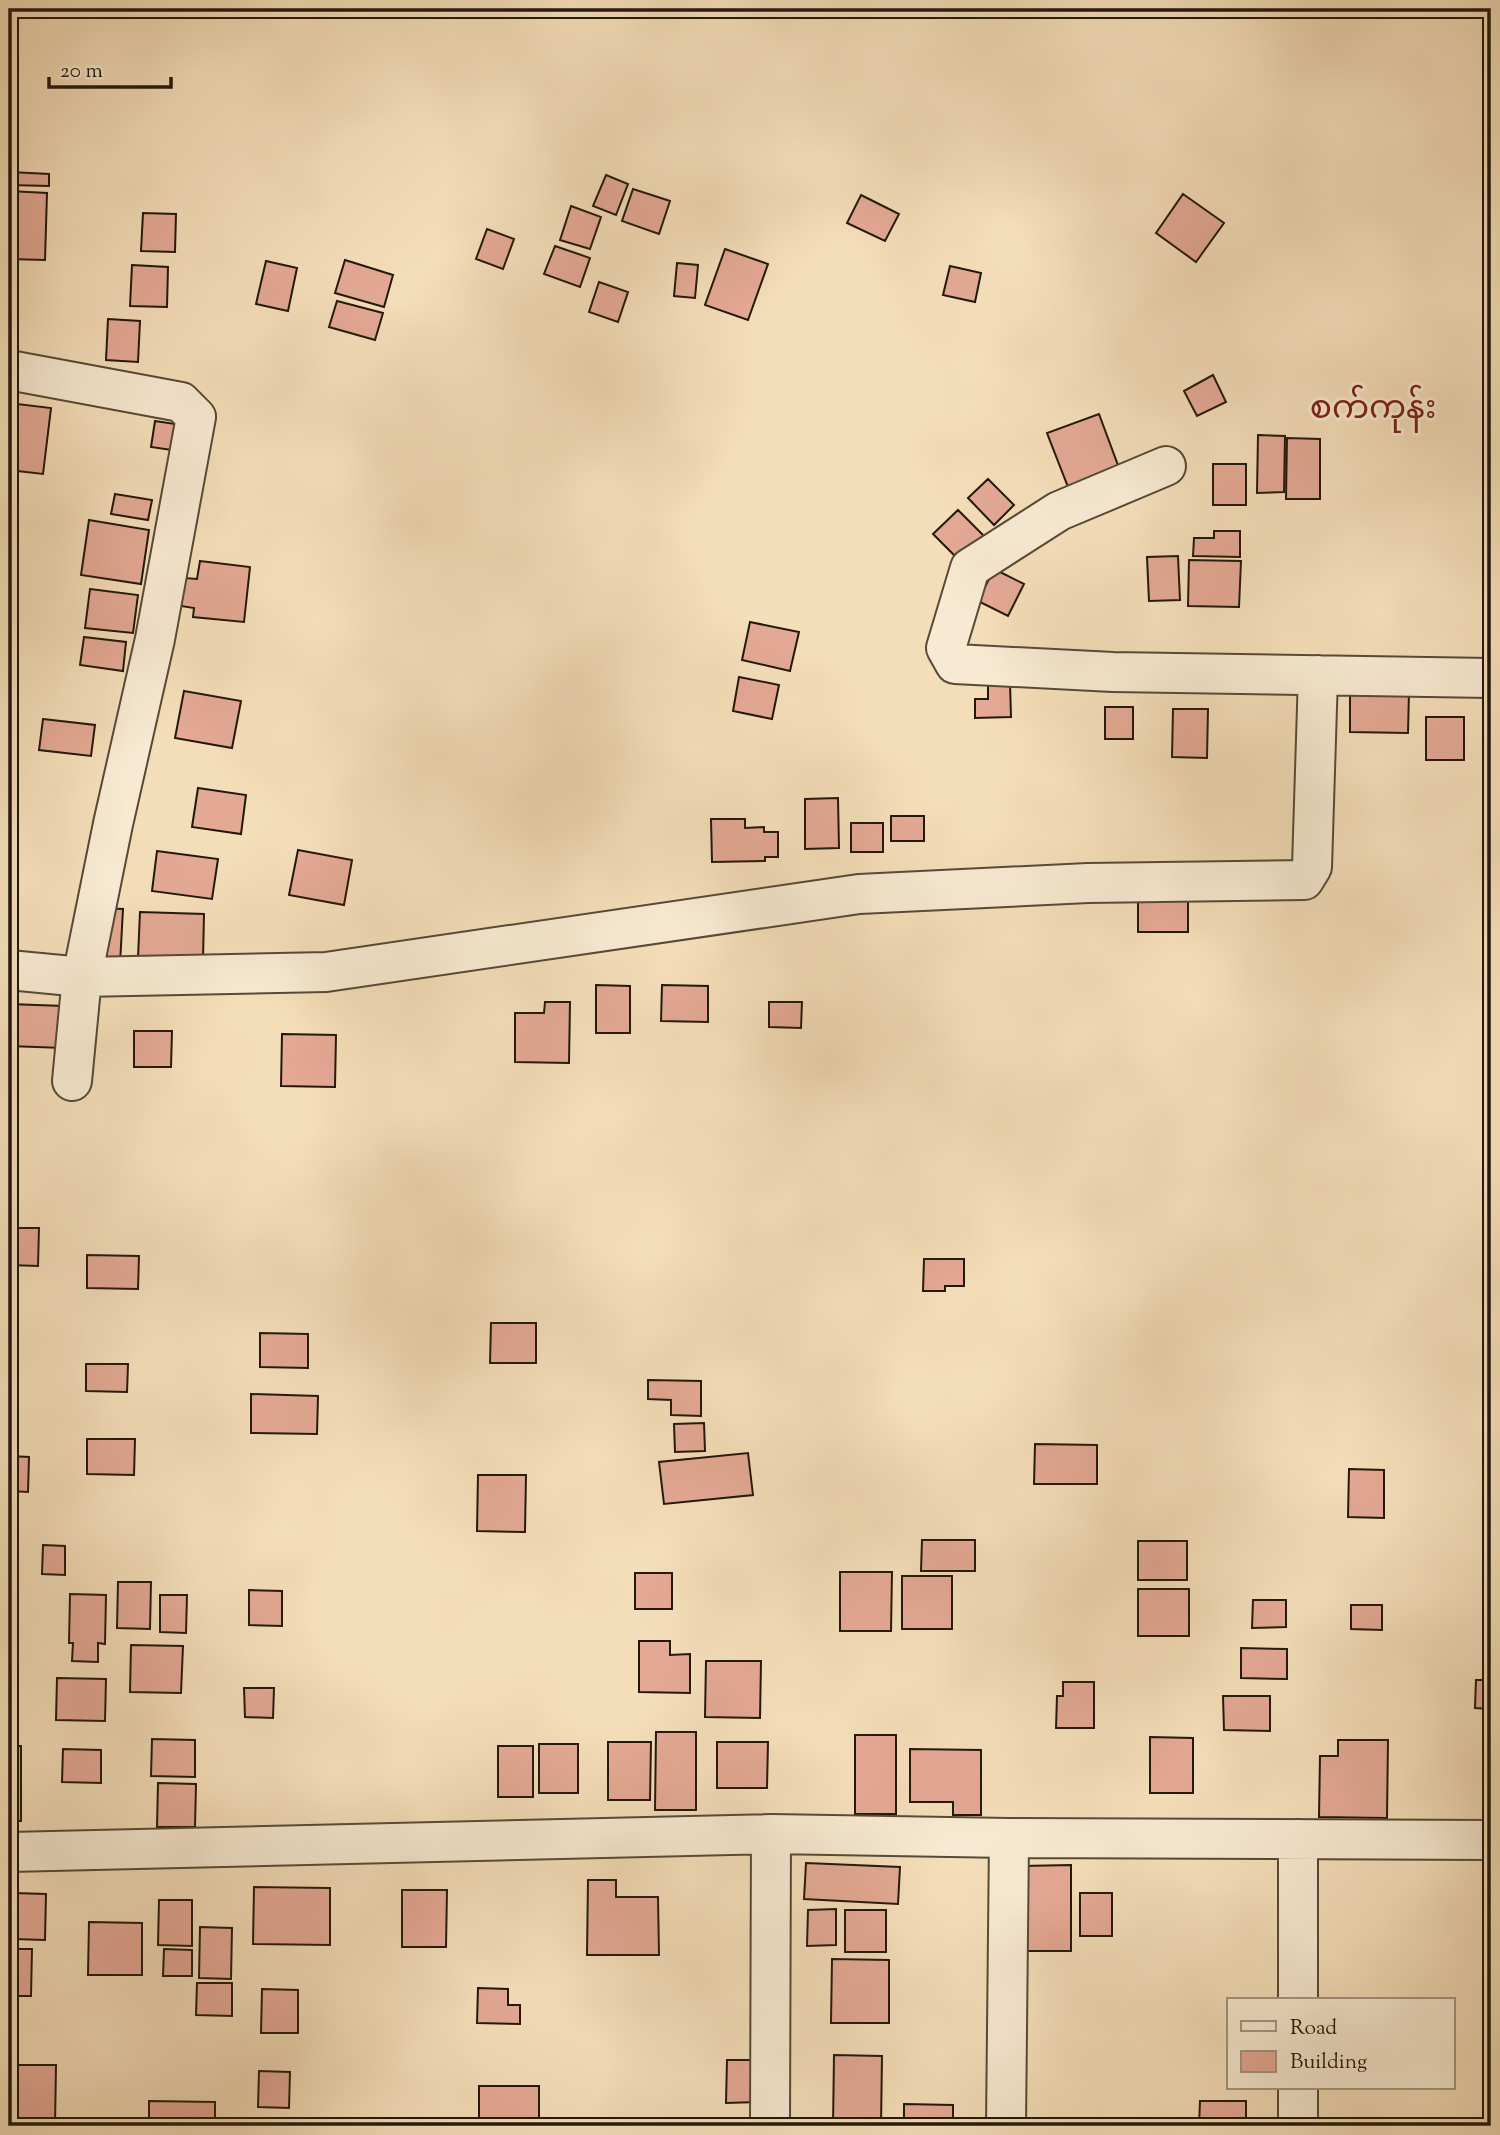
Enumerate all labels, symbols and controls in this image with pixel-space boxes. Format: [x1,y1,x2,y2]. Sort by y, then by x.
scale bar [49,46,172,90]
text: 20 m [60,57,103,87]
district label: စက်ကုန်း [1310,384,1436,434]
legend [1227,1998,1454,2090]
text: Road [1290,2014,1337,2044]
text: Building [1290,2048,1367,2078]

